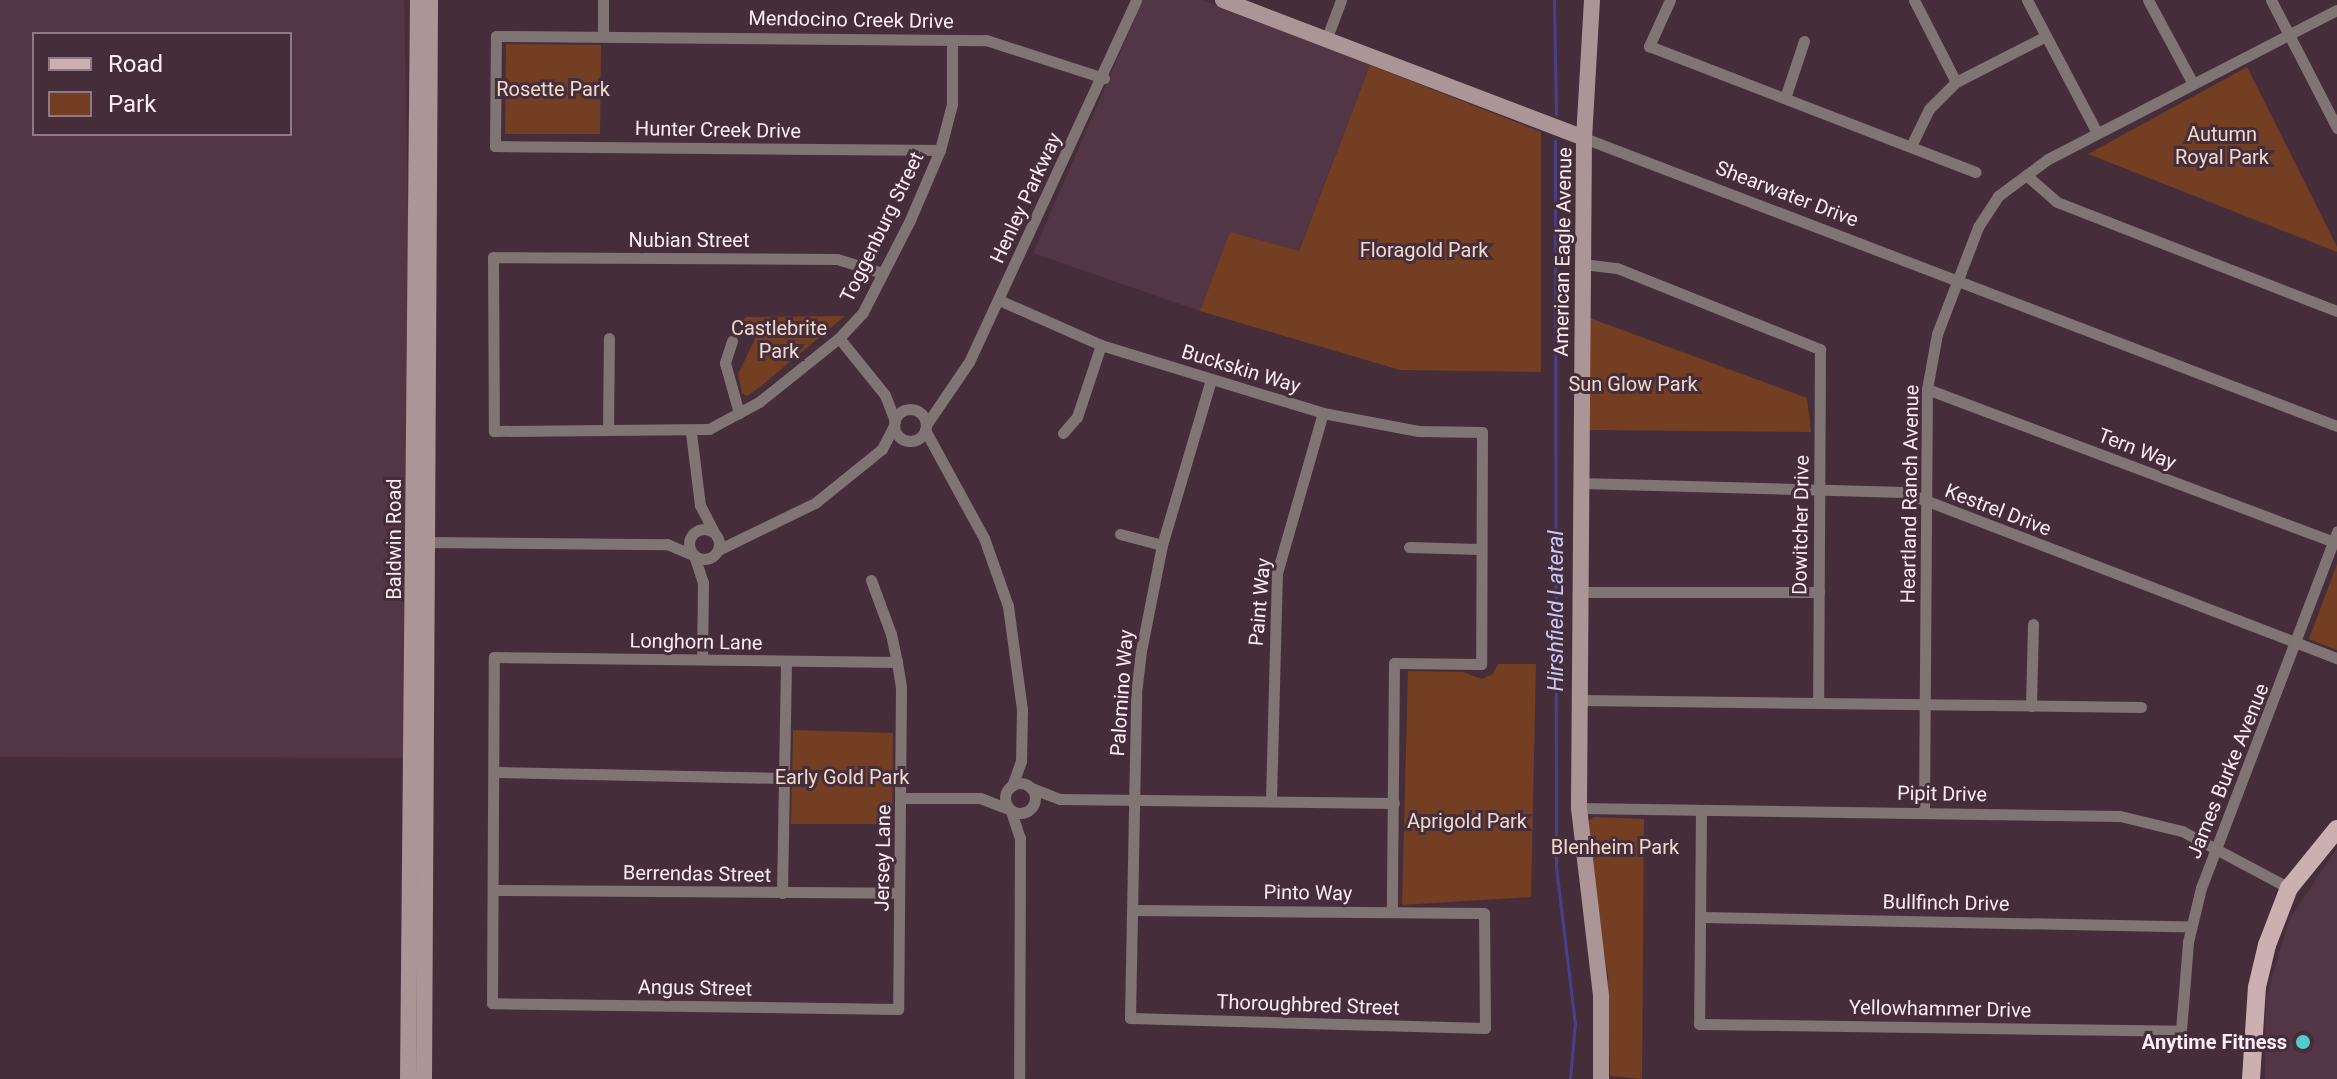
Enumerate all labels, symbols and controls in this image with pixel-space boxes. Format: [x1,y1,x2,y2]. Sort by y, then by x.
street label: Mendocino Creek Drive [748,6,954,34]
legend [32,32,292,136]
text: Road [108,50,163,78]
park label: Rosette Park [496,77,610,101]
text: Park [108,90,156,118]
street label: Hunter Creek Drive [635,117,801,143]
park label: Autumn Royal Park [2175,122,2269,169]
street label: Henley Parkway [985,129,1067,267]
street label: American Eagle Avenue [1549,147,1577,357]
street label: Toggenburg Street [835,148,929,306]
street label: Shearwater Drive [1712,156,1862,232]
street label: Nubian Street [628,228,750,252]
park label: Floragold Park [1360,238,1488,262]
park label: Castlebrite Park [731,317,827,364]
street label: Buckskin Way [1179,340,1303,398]
park label: Sun Glow Park [1568,372,1698,396]
street label: Heartland Ranch Avenue [1896,384,1924,604]
street label: Tern Way [2094,423,2180,475]
street label: Dowitcher Drive [1788,455,1814,595]
street label: Baldwin Road [382,478,406,600]
street label: Kestrel Drive [1942,479,2054,541]
water label: Hirshfield Lateral [1543,530,1569,692]
street label: Paint Way [1244,557,1276,647]
street label: Longhorn Lane [629,629,763,655]
street label: Palomino Way [1106,629,1138,757]
street label: James Burke Avenue [2182,680,2274,862]
park label: Early Gold Park [775,765,909,789]
street label: Pipit Drive [1897,781,1987,807]
street label: Jersey Lane [870,804,896,912]
park label: Aprigold Park [1407,809,1527,833]
park label: Blenheim Park [1551,835,1679,859]
street label: Berrendas Street [623,861,771,887]
street label: Pinto Way [1263,880,1353,906]
street label: Bullfinch Drive [1882,890,2010,916]
street label: Angus Street [638,975,752,1001]
street label: Thoroughbred Street [1216,990,1400,1020]
street label: Yellowhammer Drive [1849,995,2031,1023]
place label: Anytime Fitness [2142,1030,2287,1054]
marker: Anytime Fitness [2294,1033,2312,1051]

